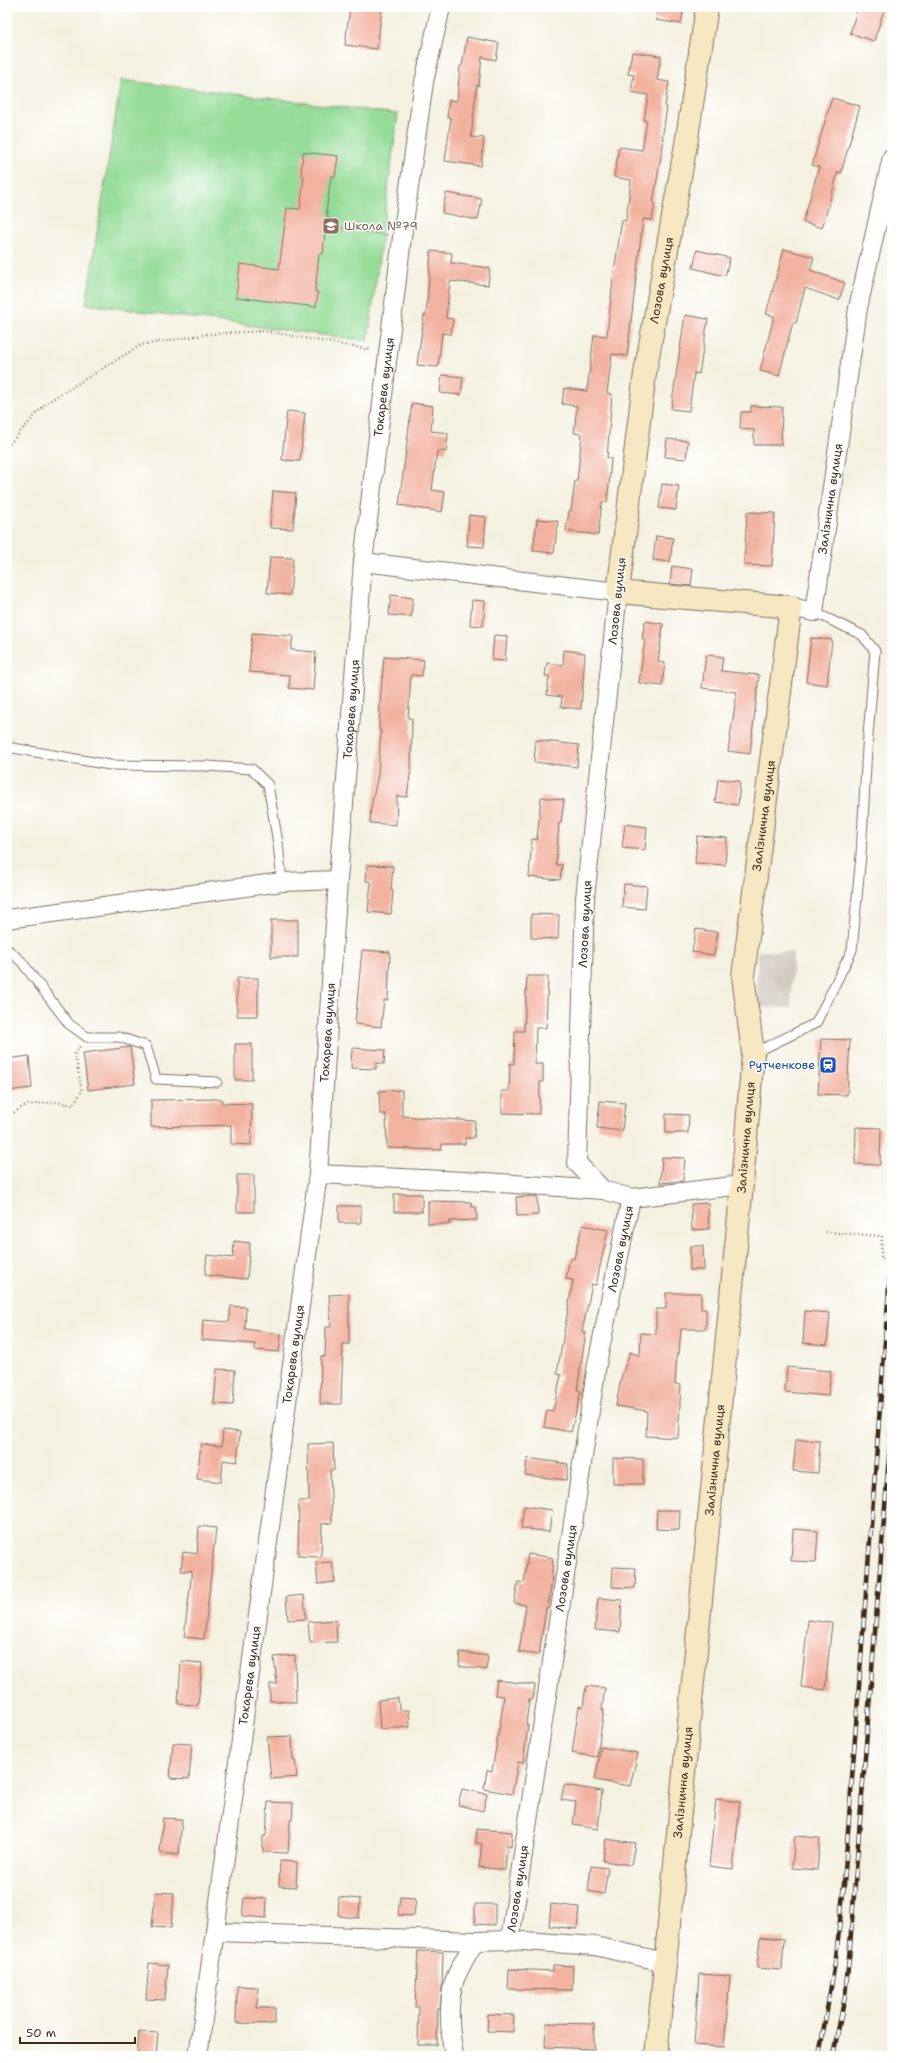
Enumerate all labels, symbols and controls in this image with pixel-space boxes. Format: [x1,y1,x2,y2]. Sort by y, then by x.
school or university icon: Школа №79 [321,216,341,236]
place label: Школа №79 [344,218,418,234]
street label: Лозова вулиця [646,236,677,325]
street label: Токарева вулиця [370,336,398,438]
street label: Залізнична вулиця [814,442,846,555]
street label: Лозова вулиця [604,556,630,646]
street label: Токарева вулиця [340,659,363,760]
street label: Залізнична вулиця [749,759,779,872]
street label: Лозова вулиця [575,880,595,968]
street label: Токарева вулиця [316,982,339,1083]
station icon: Рутченкове [818,1055,838,1075]
place label: Рутченкове [749,1057,815,1073]
street label: Залізнична вулиця [733,1081,759,1194]
street label: Лозова вулиця [604,1204,637,1294]
street label: Токарева вулиця [279,1304,308,1405]
street label: Залізнична вулиця [701,1403,728,1516]
street label: Лозова вулиця [552,1524,581,1613]
street label: Токарева вулиця [235,1625,264,1726]
street label: Залізнична вулиця [670,1726,696,1839]
street label: Лозова вулиця [503,1844,532,1933]
scale bar [20,2019,135,2045]
text: 50 m [26,2025,56,2041]

